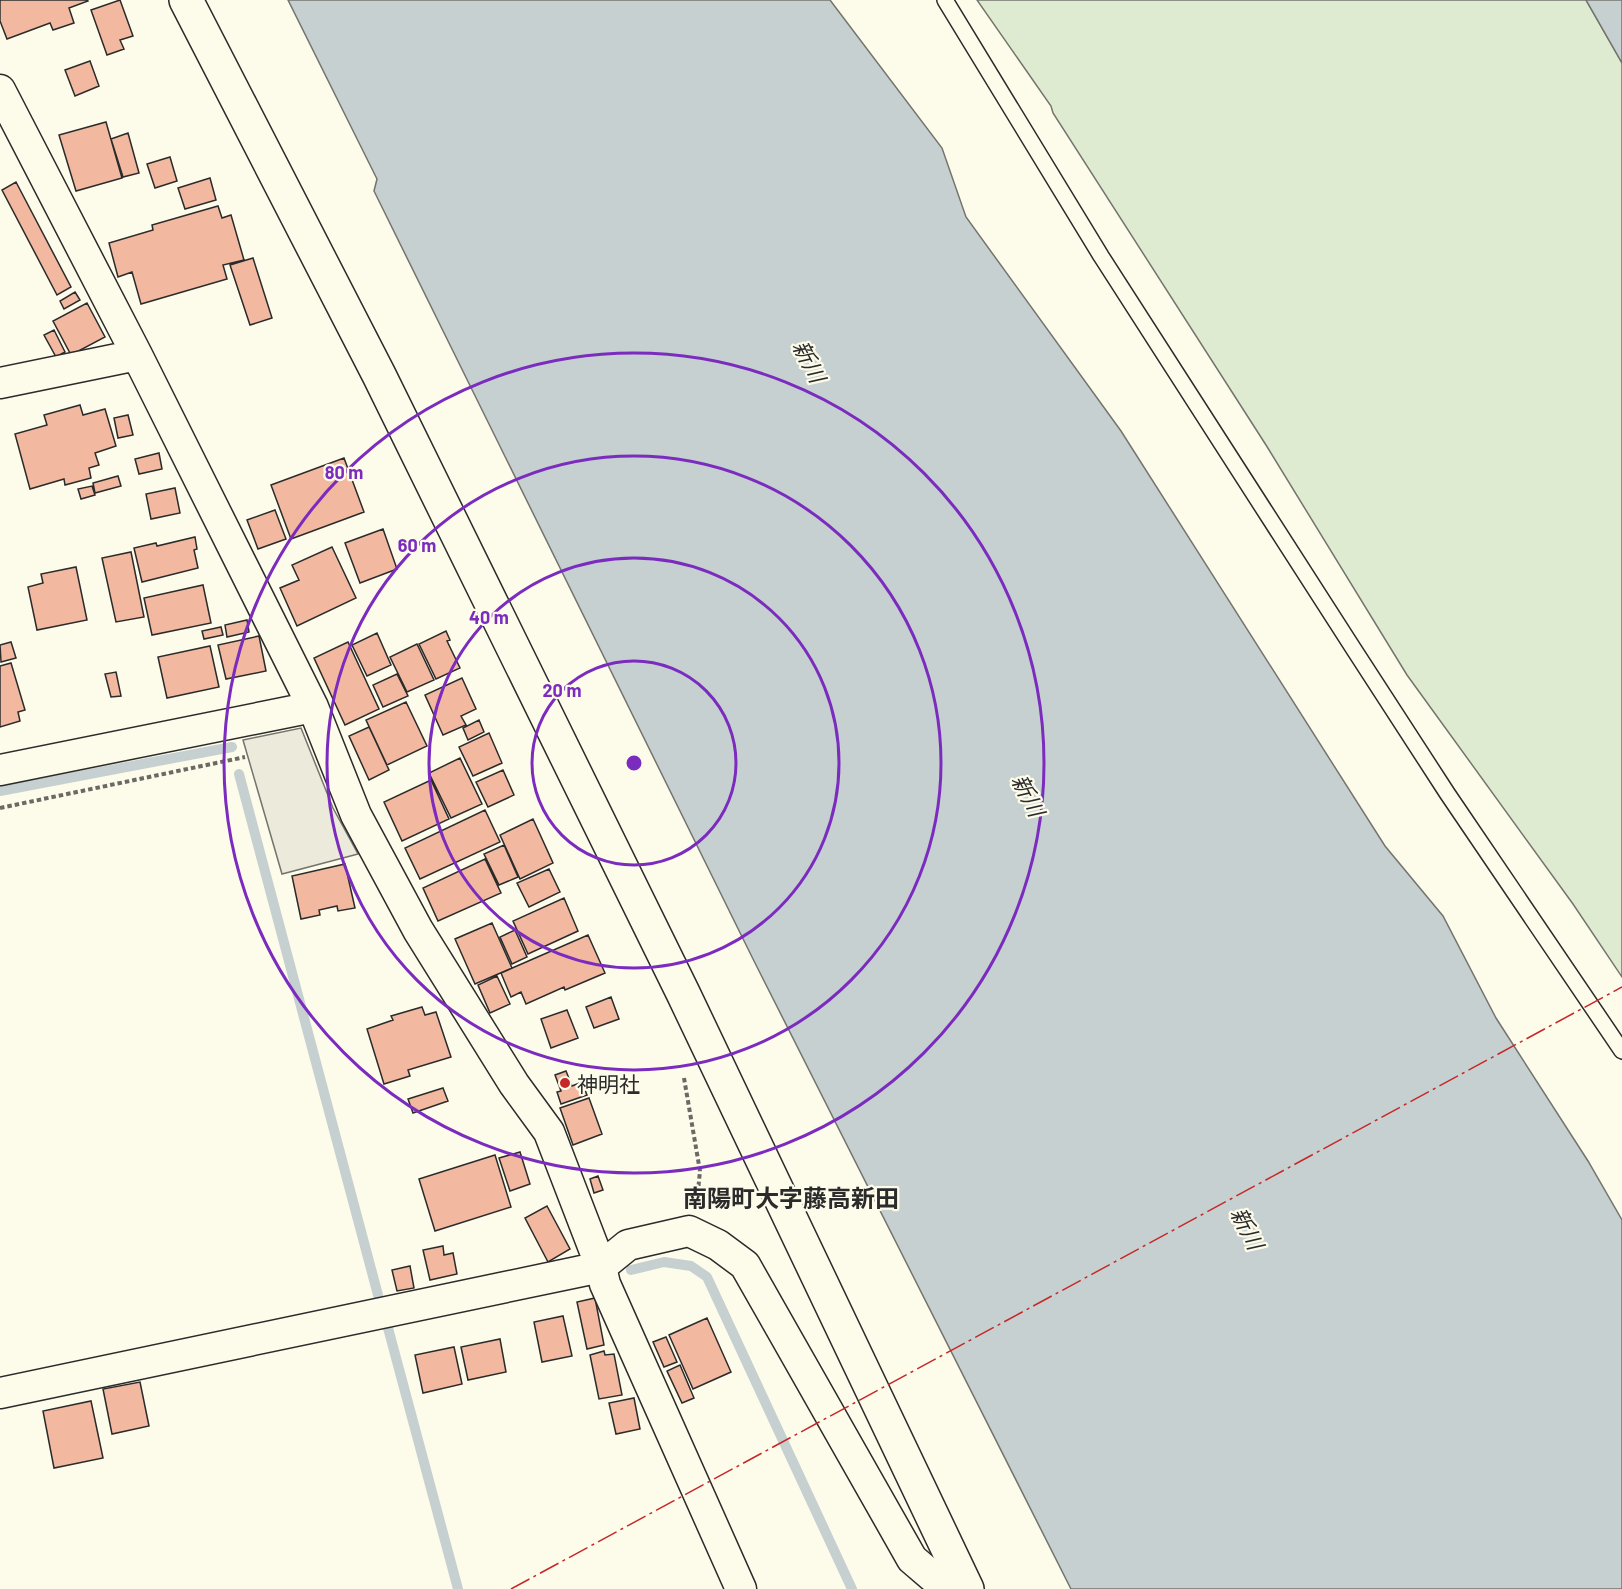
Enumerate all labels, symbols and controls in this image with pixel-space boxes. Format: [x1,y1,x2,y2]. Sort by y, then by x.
water label: 新川 [788,335,832,388]
text: 80 m [325,461,363,483]
text: 60 m [398,534,436,556]
text: 40 m [469,606,509,628]
text: 20 m [543,679,581,701]
centre of rings [624,753,644,773]
water label: 新川 [1007,769,1051,822]
place label: 神明社 [577,1071,640,1096]
marker: 神明社 [558,1076,572,1090]
district label: 南陽町大字藤高新田 [683,1183,899,1212]
water label: 新川 [1226,1202,1270,1255]

